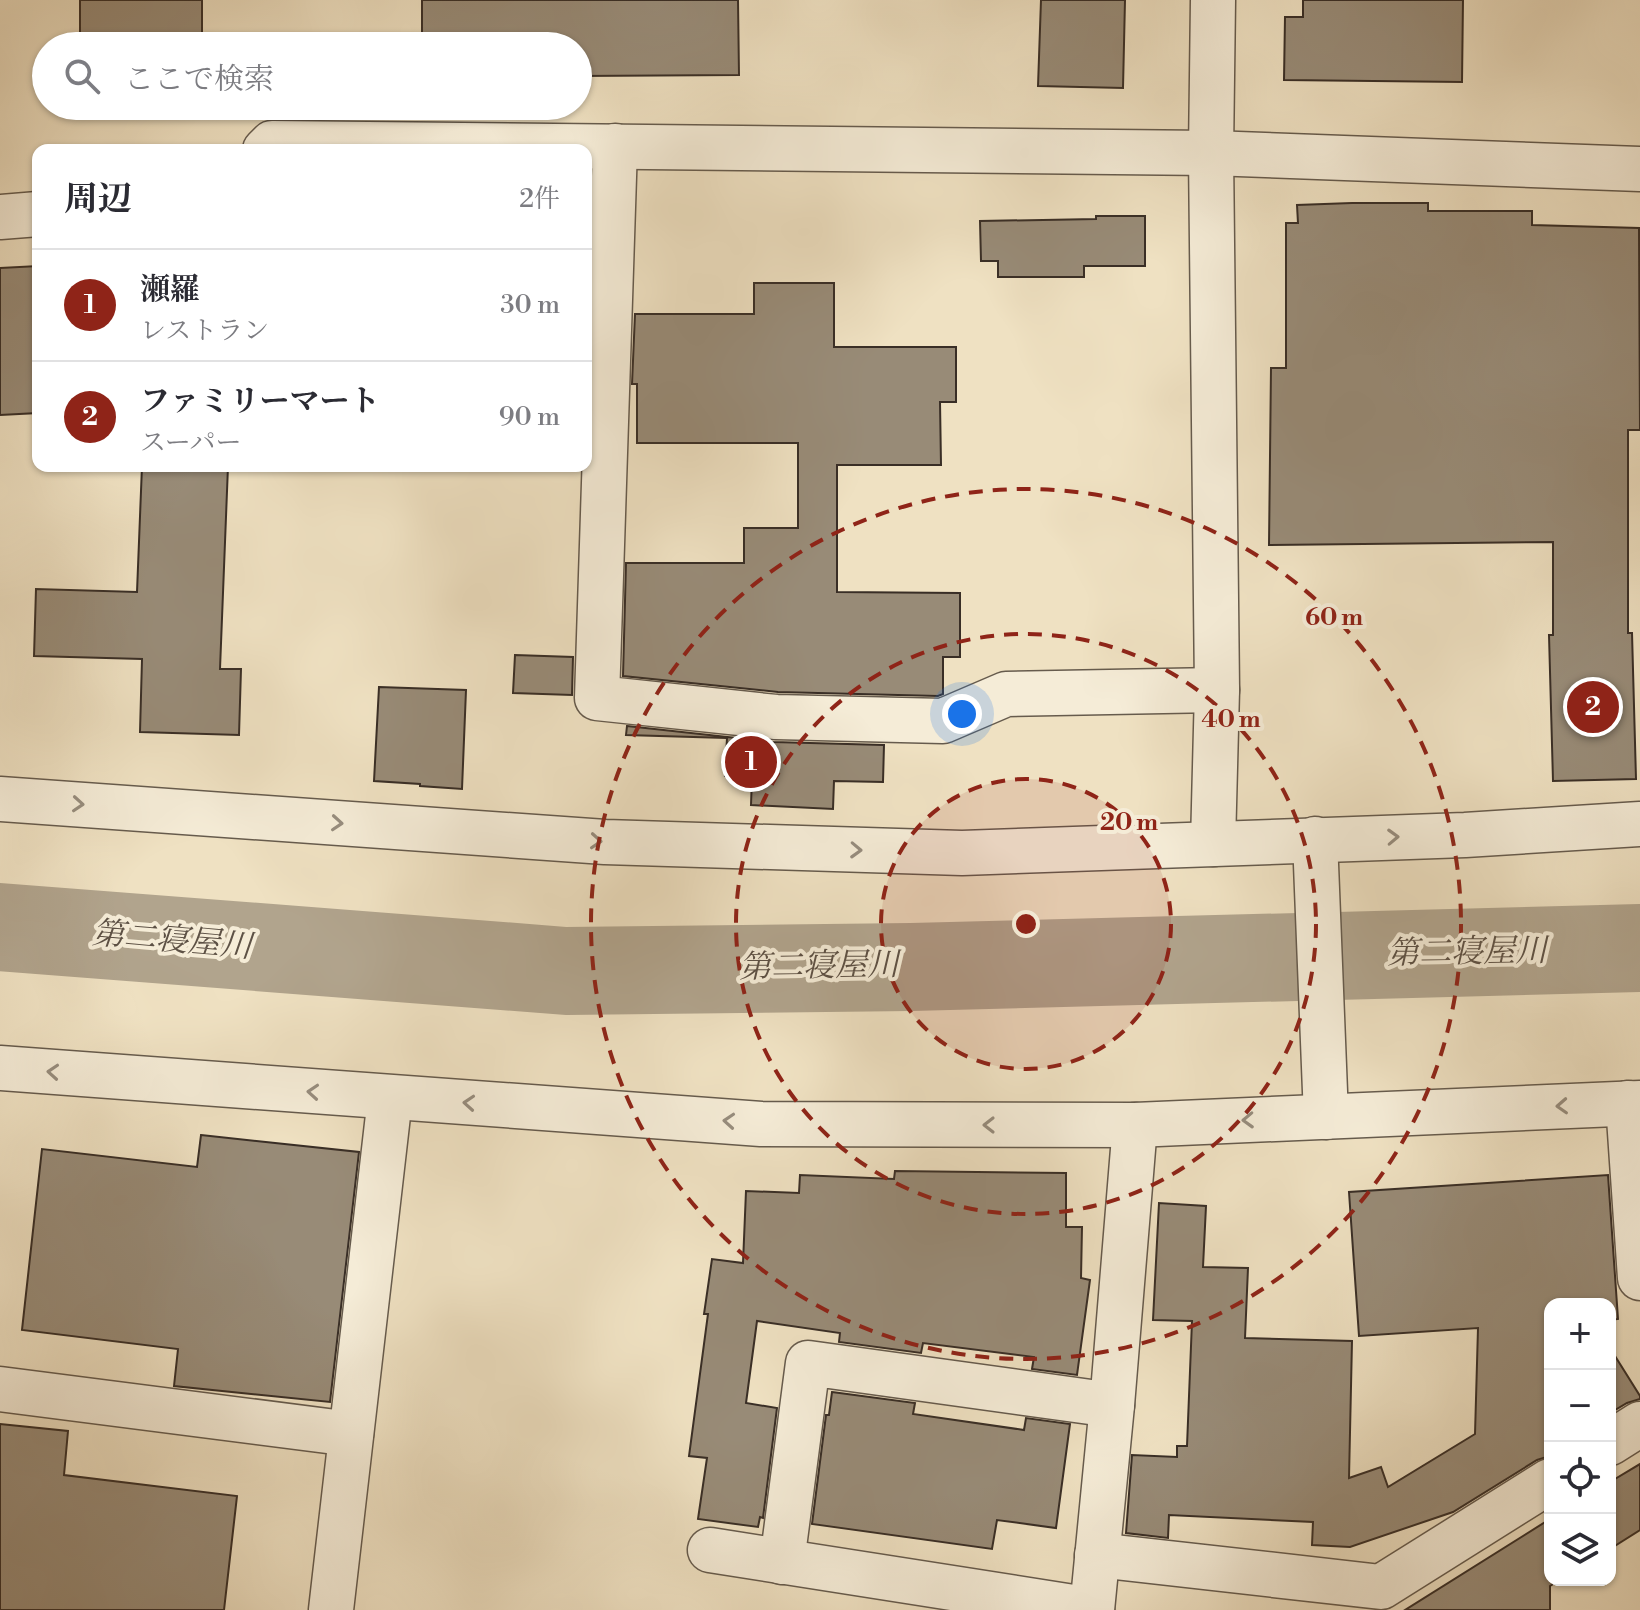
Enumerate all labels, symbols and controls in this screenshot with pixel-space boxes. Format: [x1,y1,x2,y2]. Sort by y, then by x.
search box [32,32,592,120]
icon: search [60,54,104,98]
text: ここで検索 [124,61,274,99]
text: 周辺 [64,179,132,221]
text: 2件 [519,183,560,215]
text: 瀬羅 [140,271,200,309]
text: 1 [84,289,96,321]
text: 30 m [500,289,560,321]
text: レストラン [140,315,269,347]
text: ファミリーマート [140,383,379,421]
text: 2 [82,401,98,433]
text: 90 m [499,401,560,433]
text: スーパー [140,427,241,459]
text: 60 m [1305,603,1363,633]
pin: 2 [1567,677,1619,737]
your location [942,694,982,734]
text: 40 m [1201,705,1261,735]
pin: 1 [725,732,777,792]
one-way arrow [72,795,85,812]
text: 20 m [1100,808,1158,838]
one-way arrow [331,814,344,831]
one-way arrow [1387,828,1400,845]
one-way arrow [590,832,603,849]
one-way arrow [850,841,863,858]
centre of rings [1012,910,1040,938]
water label: 第二寝屋川 [91,913,256,967]
water label: 第二寝屋川 [1387,931,1550,973]
water label: 第二寝屋川 [739,945,902,987]
one-way arrow [46,1064,59,1081]
one-way arrow [306,1084,319,1101]
one-way arrow [462,1095,475,1112]
one-way arrow [1555,1098,1568,1115]
one-way arrow [1241,1112,1254,1129]
one-way arrow [722,1113,735,1130]
one-way arrow [982,1116,995,1133]
map controls [1544,1298,1616,1586]
button: + [1544,1298,1616,1370]
button: − [1544,1370,1616,1442]
button: locate [1544,1442,1616,1514]
button: layers [1544,1514,1616,1586]

